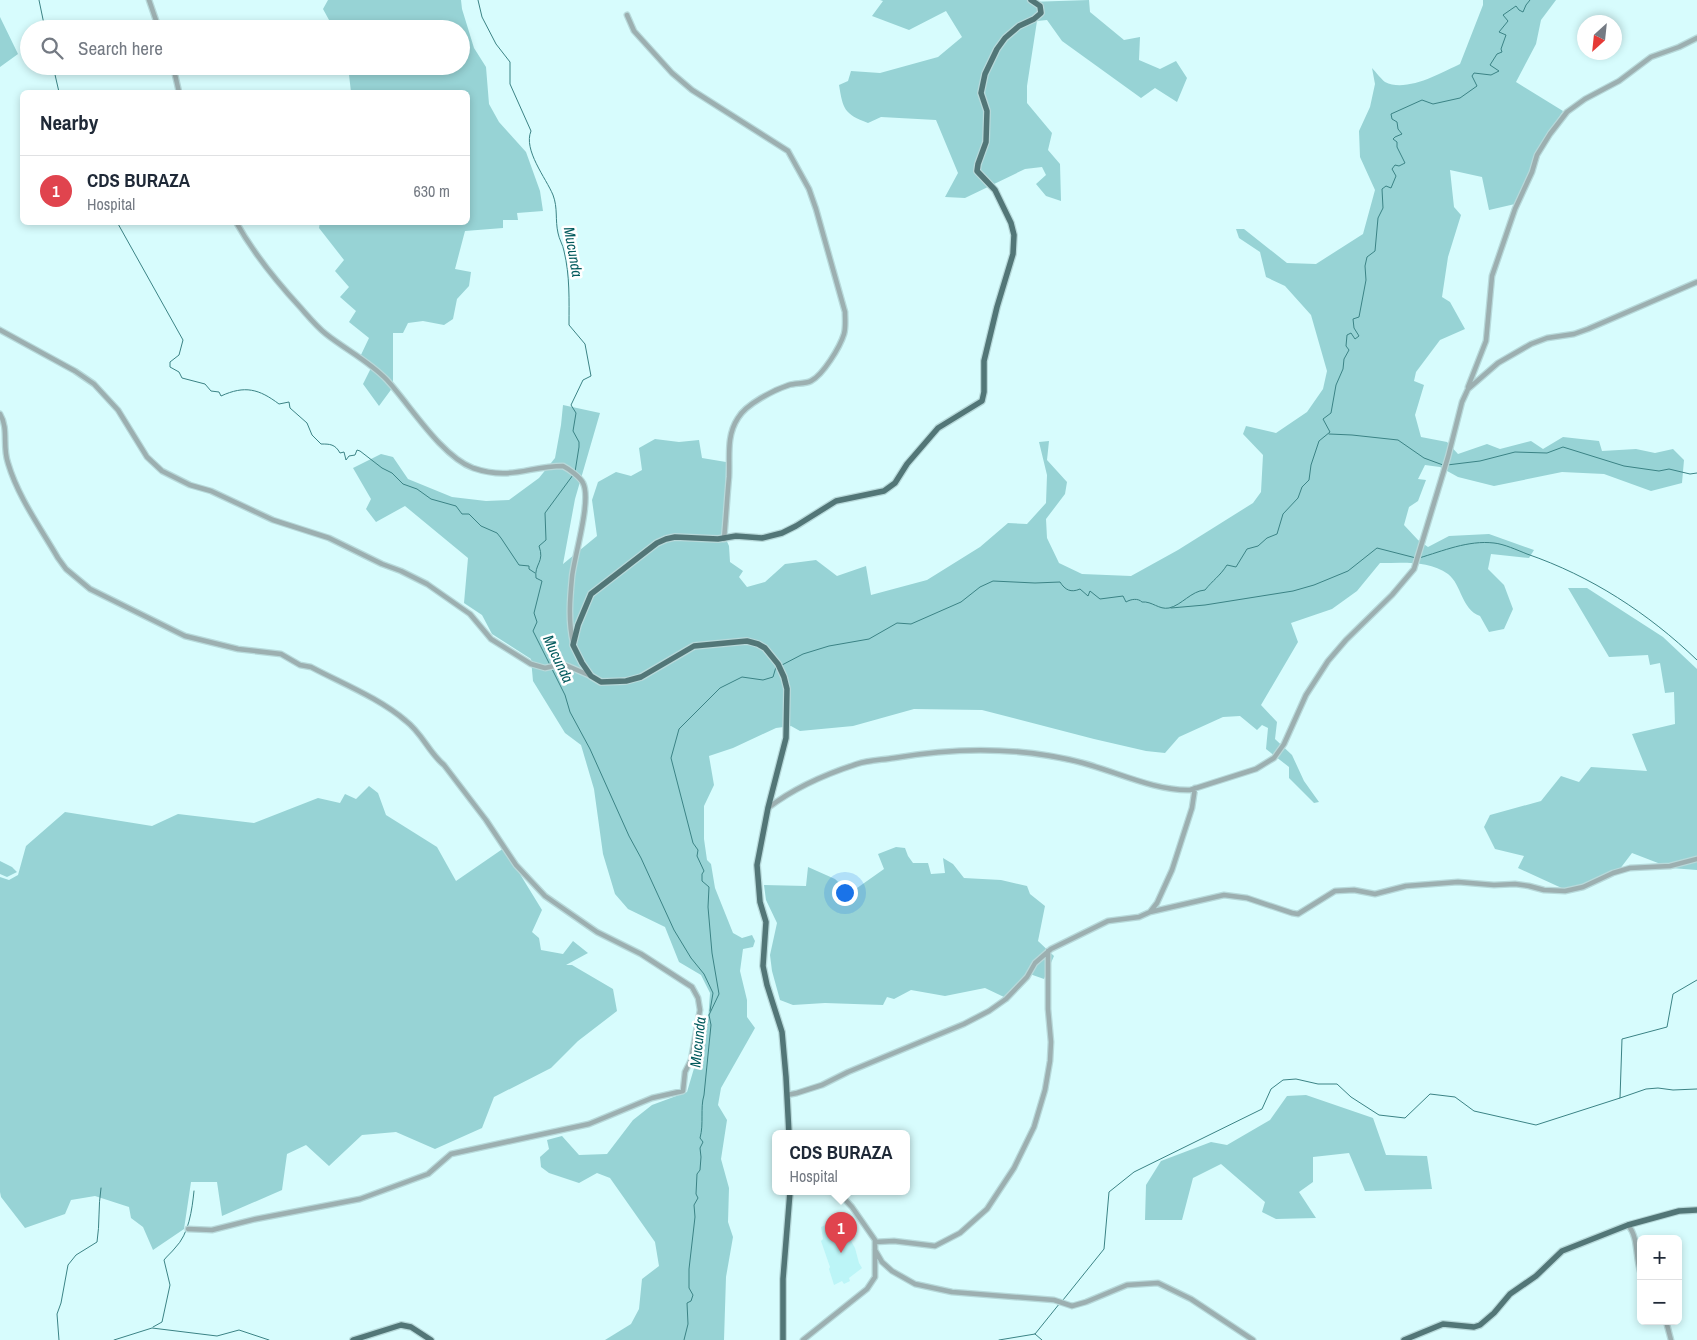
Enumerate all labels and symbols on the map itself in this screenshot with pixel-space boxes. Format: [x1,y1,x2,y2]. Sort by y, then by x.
north arrow [1577,15,1622,60]
water label: Mucunda [559,225,588,279]
water label: Mucunda [538,631,579,686]
your location [832,880,858,906]
water label: Mucunda [684,1016,711,1068]
pin: 1 [825,1212,857,1253]

